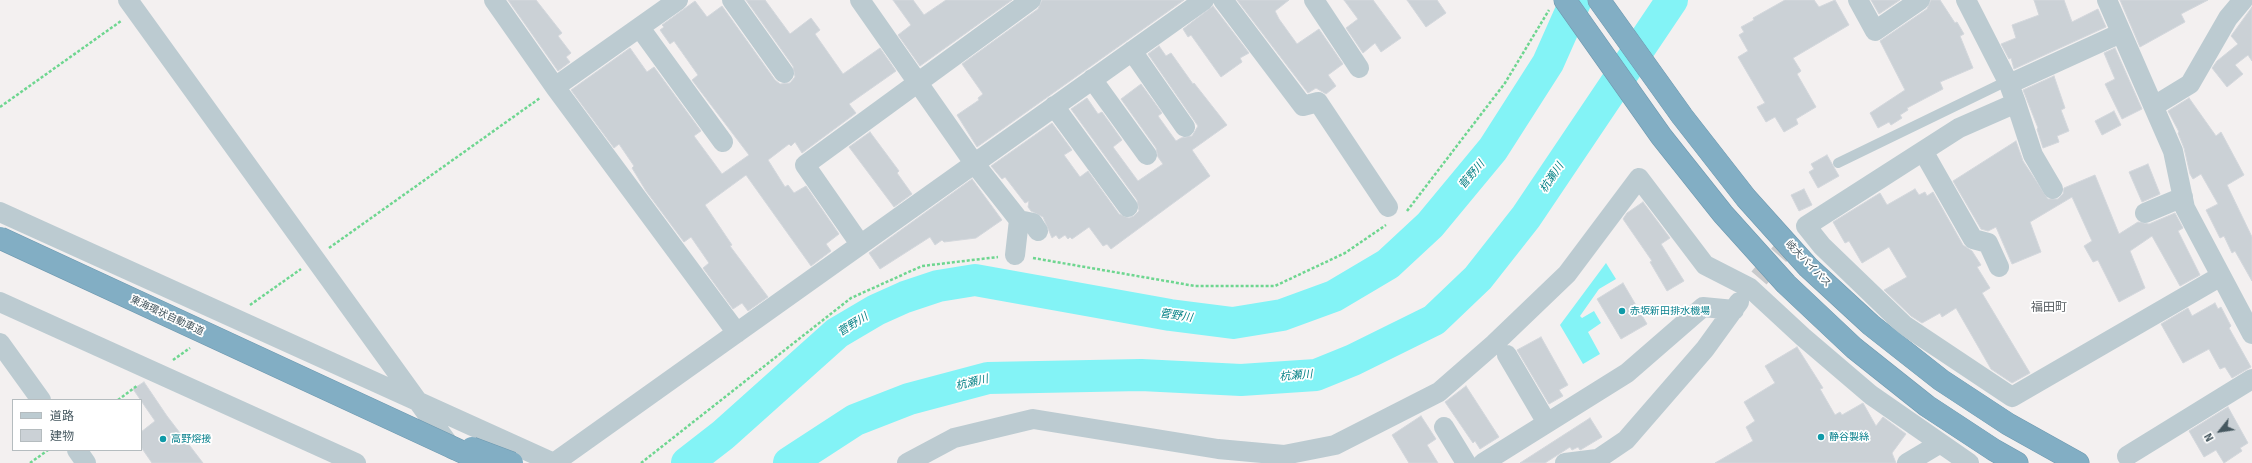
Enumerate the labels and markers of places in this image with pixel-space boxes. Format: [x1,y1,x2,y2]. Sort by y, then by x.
place label: 赤坂新田排水機場 [1630,305,1710,317]
marker: 赤坂新田排水機場 [1617,306,1627,316]
place label: 静谷製絲 [1829,431,1869,443]
marker: 静谷製絲 [1816,432,1826,442]
place label: 高野熔接 [171,433,211,445]
marker: 高野熔接 [158,434,168,444]

